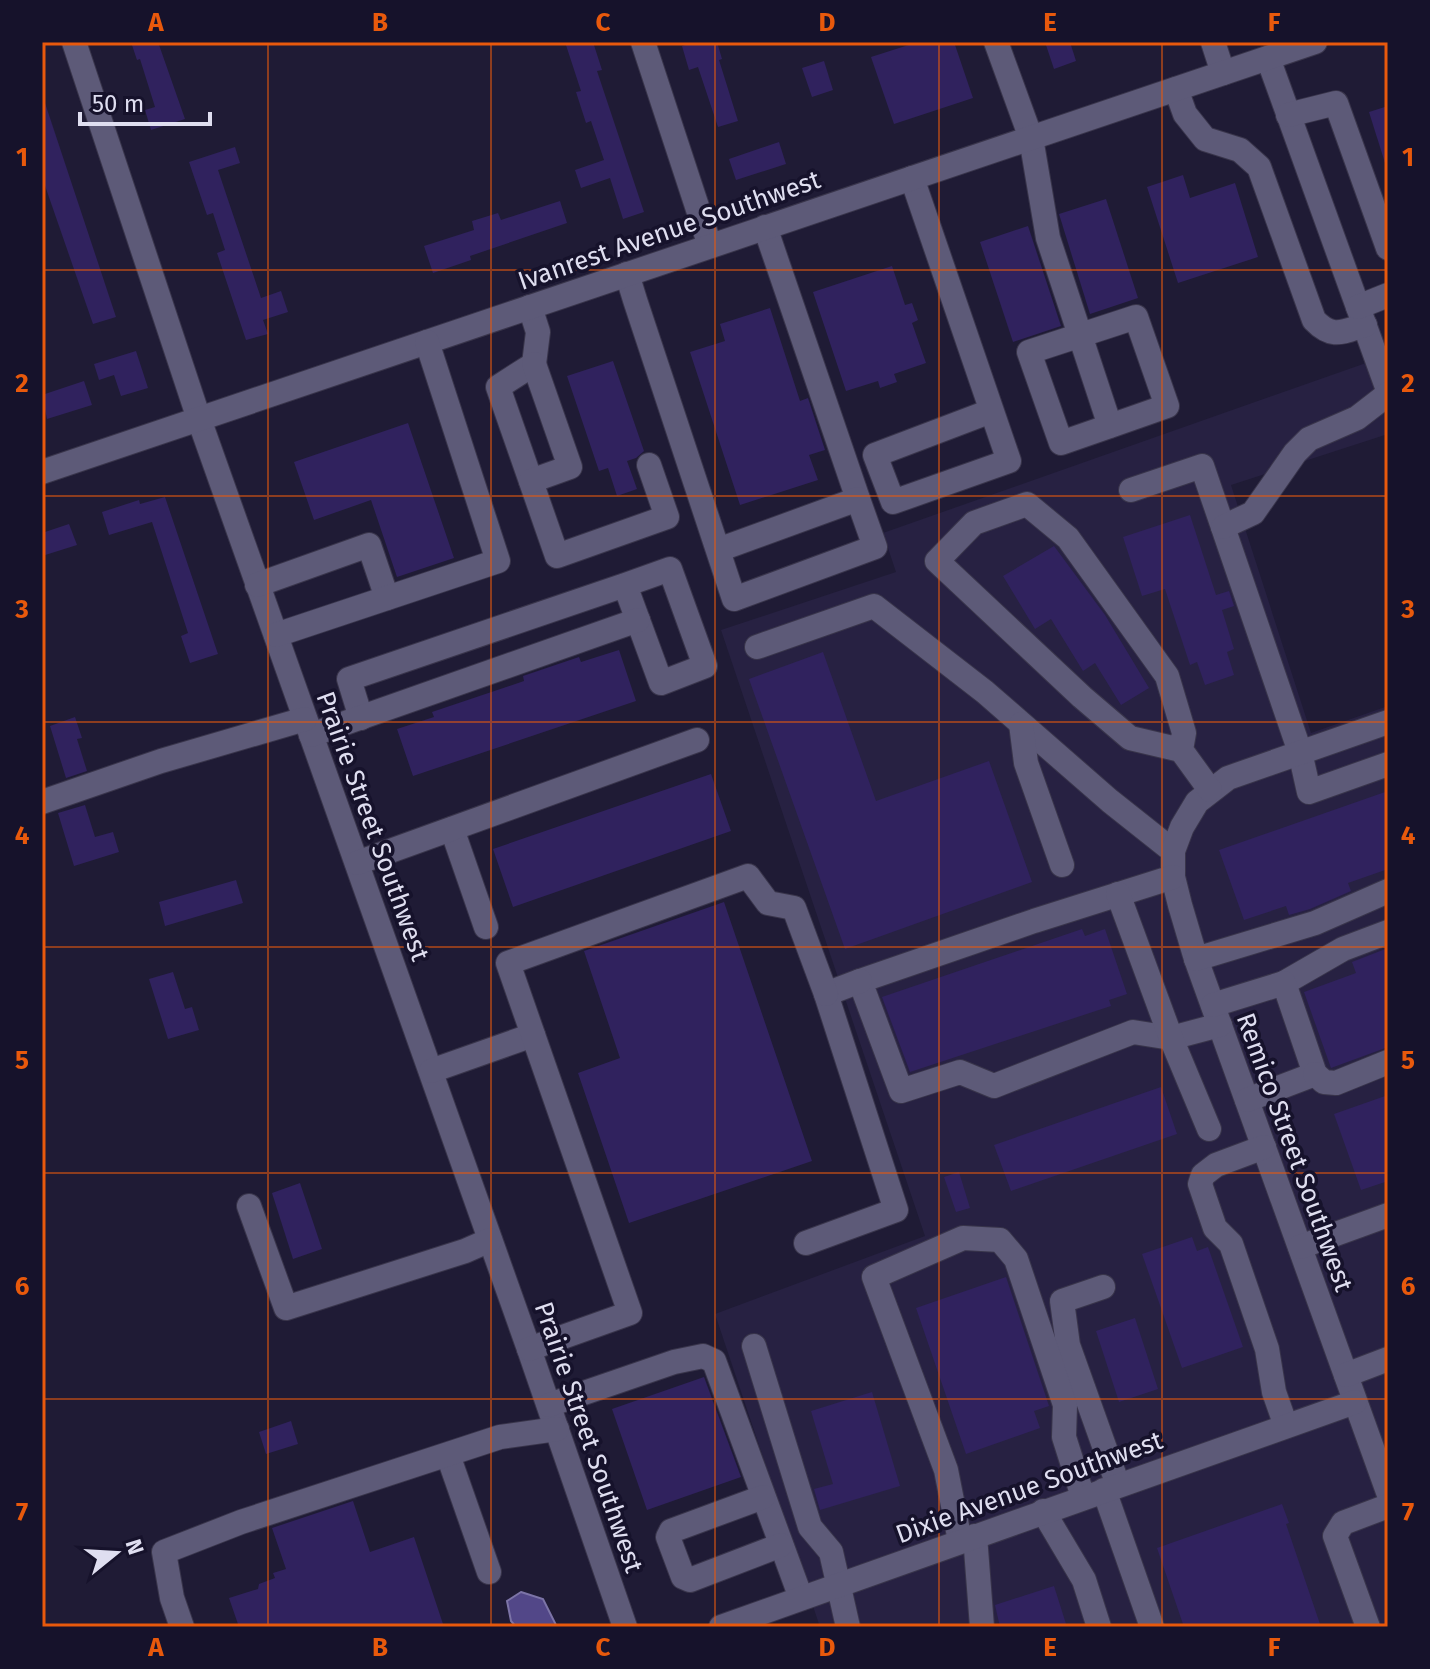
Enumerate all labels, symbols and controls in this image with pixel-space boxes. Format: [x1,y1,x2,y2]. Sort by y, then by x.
text: A [147,7,164,38]
text: B [372,7,388,38]
text: C [596,7,611,38]
text: D [819,7,836,38]
text: E [1043,7,1057,38]
text: F [1268,7,1281,38]
scale bar [80,76,210,126]
text: 50 m [92,90,144,118]
text: 1 [16,142,28,173]
text: 1 [1402,142,1414,173]
street label: Ivanrest Avenue Southwest [514,164,825,297]
text: 2 [15,368,29,399]
text: 2 [1401,368,1415,399]
text: 3 [14,594,29,625]
text: 3 [1400,594,1415,625]
street label: Prairie Street Southwest [309,687,436,966]
text: 4 [15,820,30,851]
text: 4 [1401,820,1416,851]
street label: Remico Street Southwest [1230,1009,1360,1296]
text: 5 [15,1045,29,1076]
text: 5 [1401,1045,1415,1076]
text: 6 [15,1271,30,1302]
text: 6 [1401,1271,1416,1302]
street label: Prairie Street Southwest [528,1298,650,1577]
street label: Dixie Avenue Southwest [892,1425,1167,1550]
text: 7 [16,1497,28,1528]
text: 7 [1402,1497,1414,1528]
north arrow [76,1513,156,1593]
text: N [119,1536,150,1558]
text: A [147,1632,164,1663]
text: B [372,1632,388,1663]
text: C [596,1632,611,1663]
text: D [819,1632,836,1663]
text: E [1043,1632,1057,1663]
text: F [1268,1632,1281,1663]

